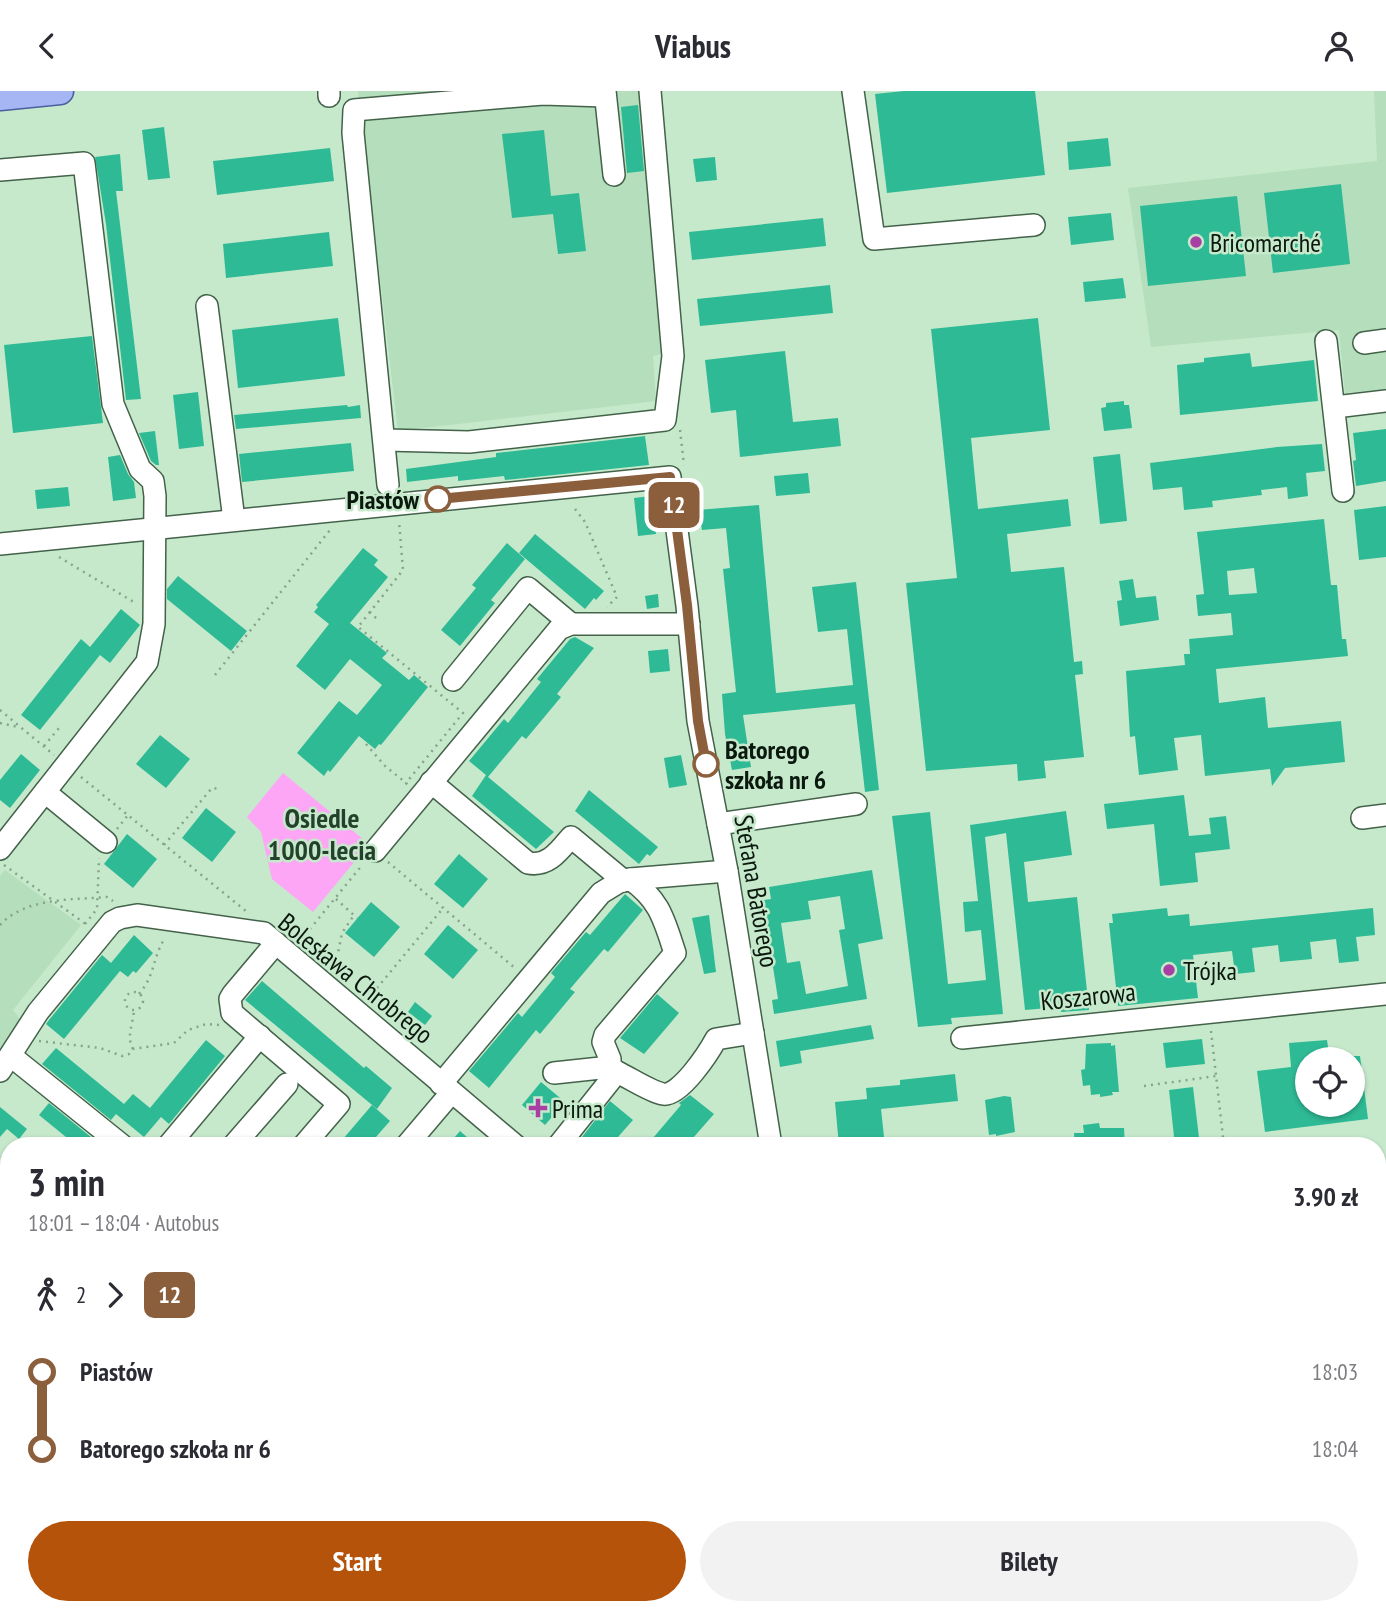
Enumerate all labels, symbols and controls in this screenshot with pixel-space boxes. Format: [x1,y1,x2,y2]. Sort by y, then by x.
text: Viabus [655,25,731,67]
icon: back [28,27,66,65]
icon: person [1320,27,1358,65]
place label: Bricomarché [1210,226,1321,259]
marker: Bricomarché [1188,234,1204,250]
line badge: 12 [642,482,706,528]
place label: Piastów [346,483,419,516]
marker: Piastów [425,486,451,512]
text: 12 [663,489,685,520]
place label: Batorego szkoła nr 6 [725,733,826,796]
marker: Batorego szkoła nr 6 [693,751,719,777]
district label: Osiedle 1000-lecia [268,799,376,868]
street label: Stefana Batorego [727,812,787,970]
street label: Bolesława Chrobrego [272,905,440,1051]
place label: Trójka [1183,954,1237,987]
marker: Trójka [1161,962,1177,978]
street label: Koszarowa [1039,975,1137,1017]
map controls [1295,1047,1365,1117]
button: locate [1295,1047,1365,1117]
place label: Prima [552,1092,603,1125]
marker: Prima [530,1100,546,1116]
text: 3 min [28,1157,105,1206]
text: 3.90 zł [1293,1180,1358,1213]
text: 18:01 – 18:04 · Autobus [28,1208,219,1237]
icon: walk [28,1276,66,1314]
icon: forward [96,1276,134,1314]
text: 12 [158,1279,181,1310]
text: 2 [76,1280,86,1309]
text: Piastów [80,1355,153,1388]
text: 18:03 [1312,1357,1358,1386]
text: Batorego szkoła nr 6 [80,1432,271,1465]
text: 18:04 [1312,1434,1358,1463]
button: Start [28,1521,686,1601]
button: Bilety [700,1521,1358,1601]

